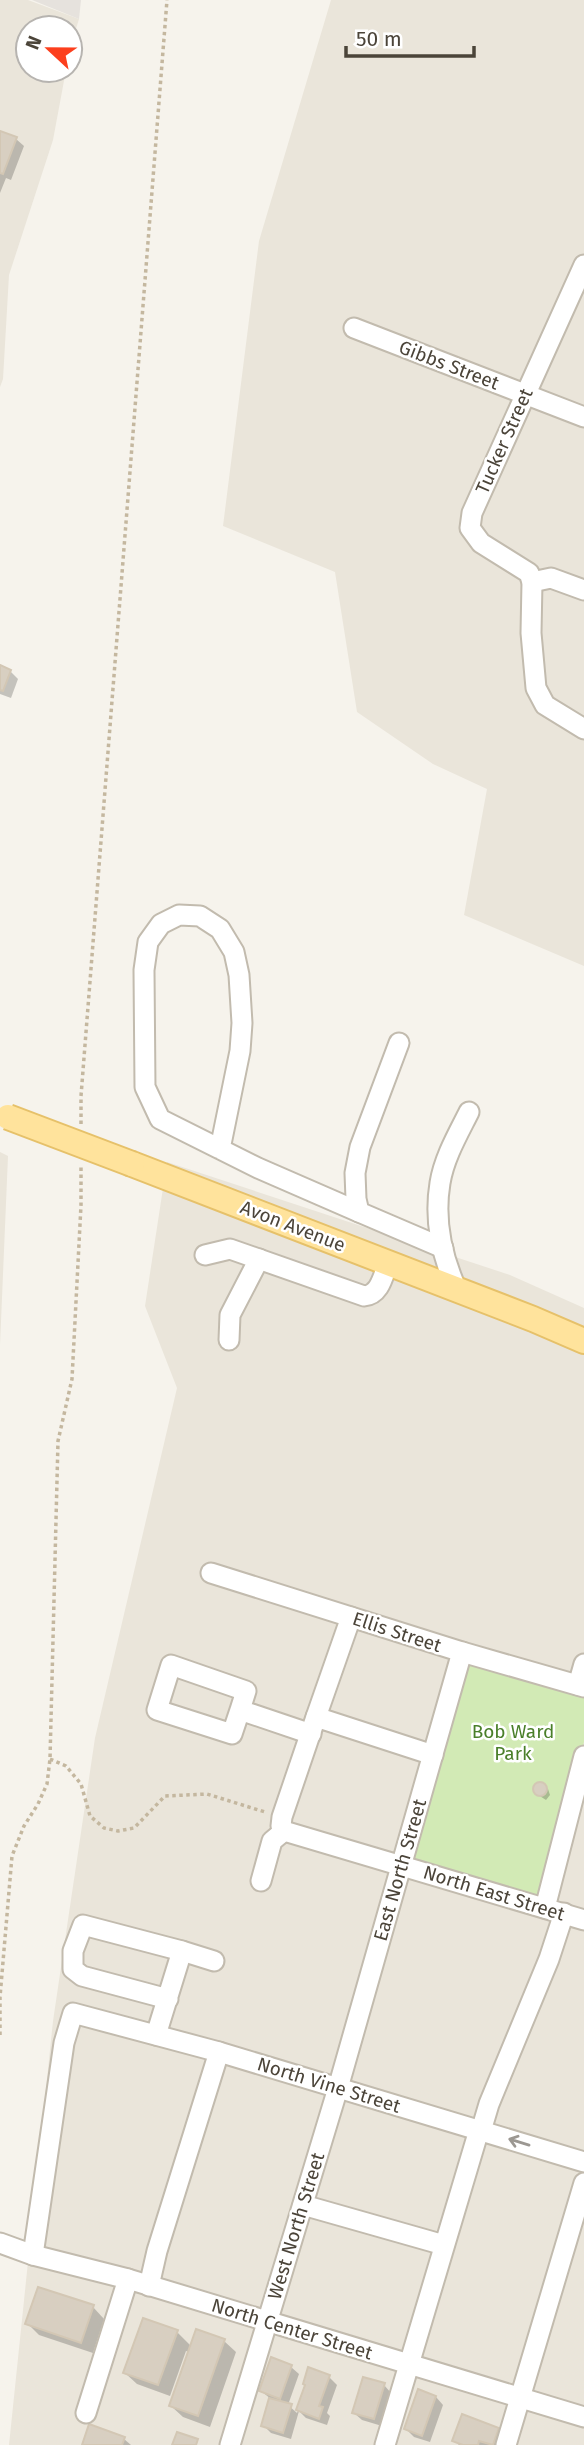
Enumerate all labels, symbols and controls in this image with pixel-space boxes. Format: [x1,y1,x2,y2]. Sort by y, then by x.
north arrow [14,14,84,84]
scale bar [346,14,474,58]
text: 50 m [356,26,402,52]
text: N [21,33,47,53]
street label: Gibbs Street [396,335,502,395]
street label: Tucker Street [471,385,538,497]
street label: Avon Avenue [237,1195,349,1257]
street label: Ellis Street [350,1607,444,1657]
park label: Bob Ward Park [472,1720,554,1765]
street label: East North Street [369,1796,431,1944]
street label: North East Street [420,1861,568,1926]
street label: North Vine Street [255,2052,403,2118]
one-way arrow [508,2134,530,2147]
street label: West North Street [263,2150,329,2302]
street label: North Center Street [209,2294,375,2364]

